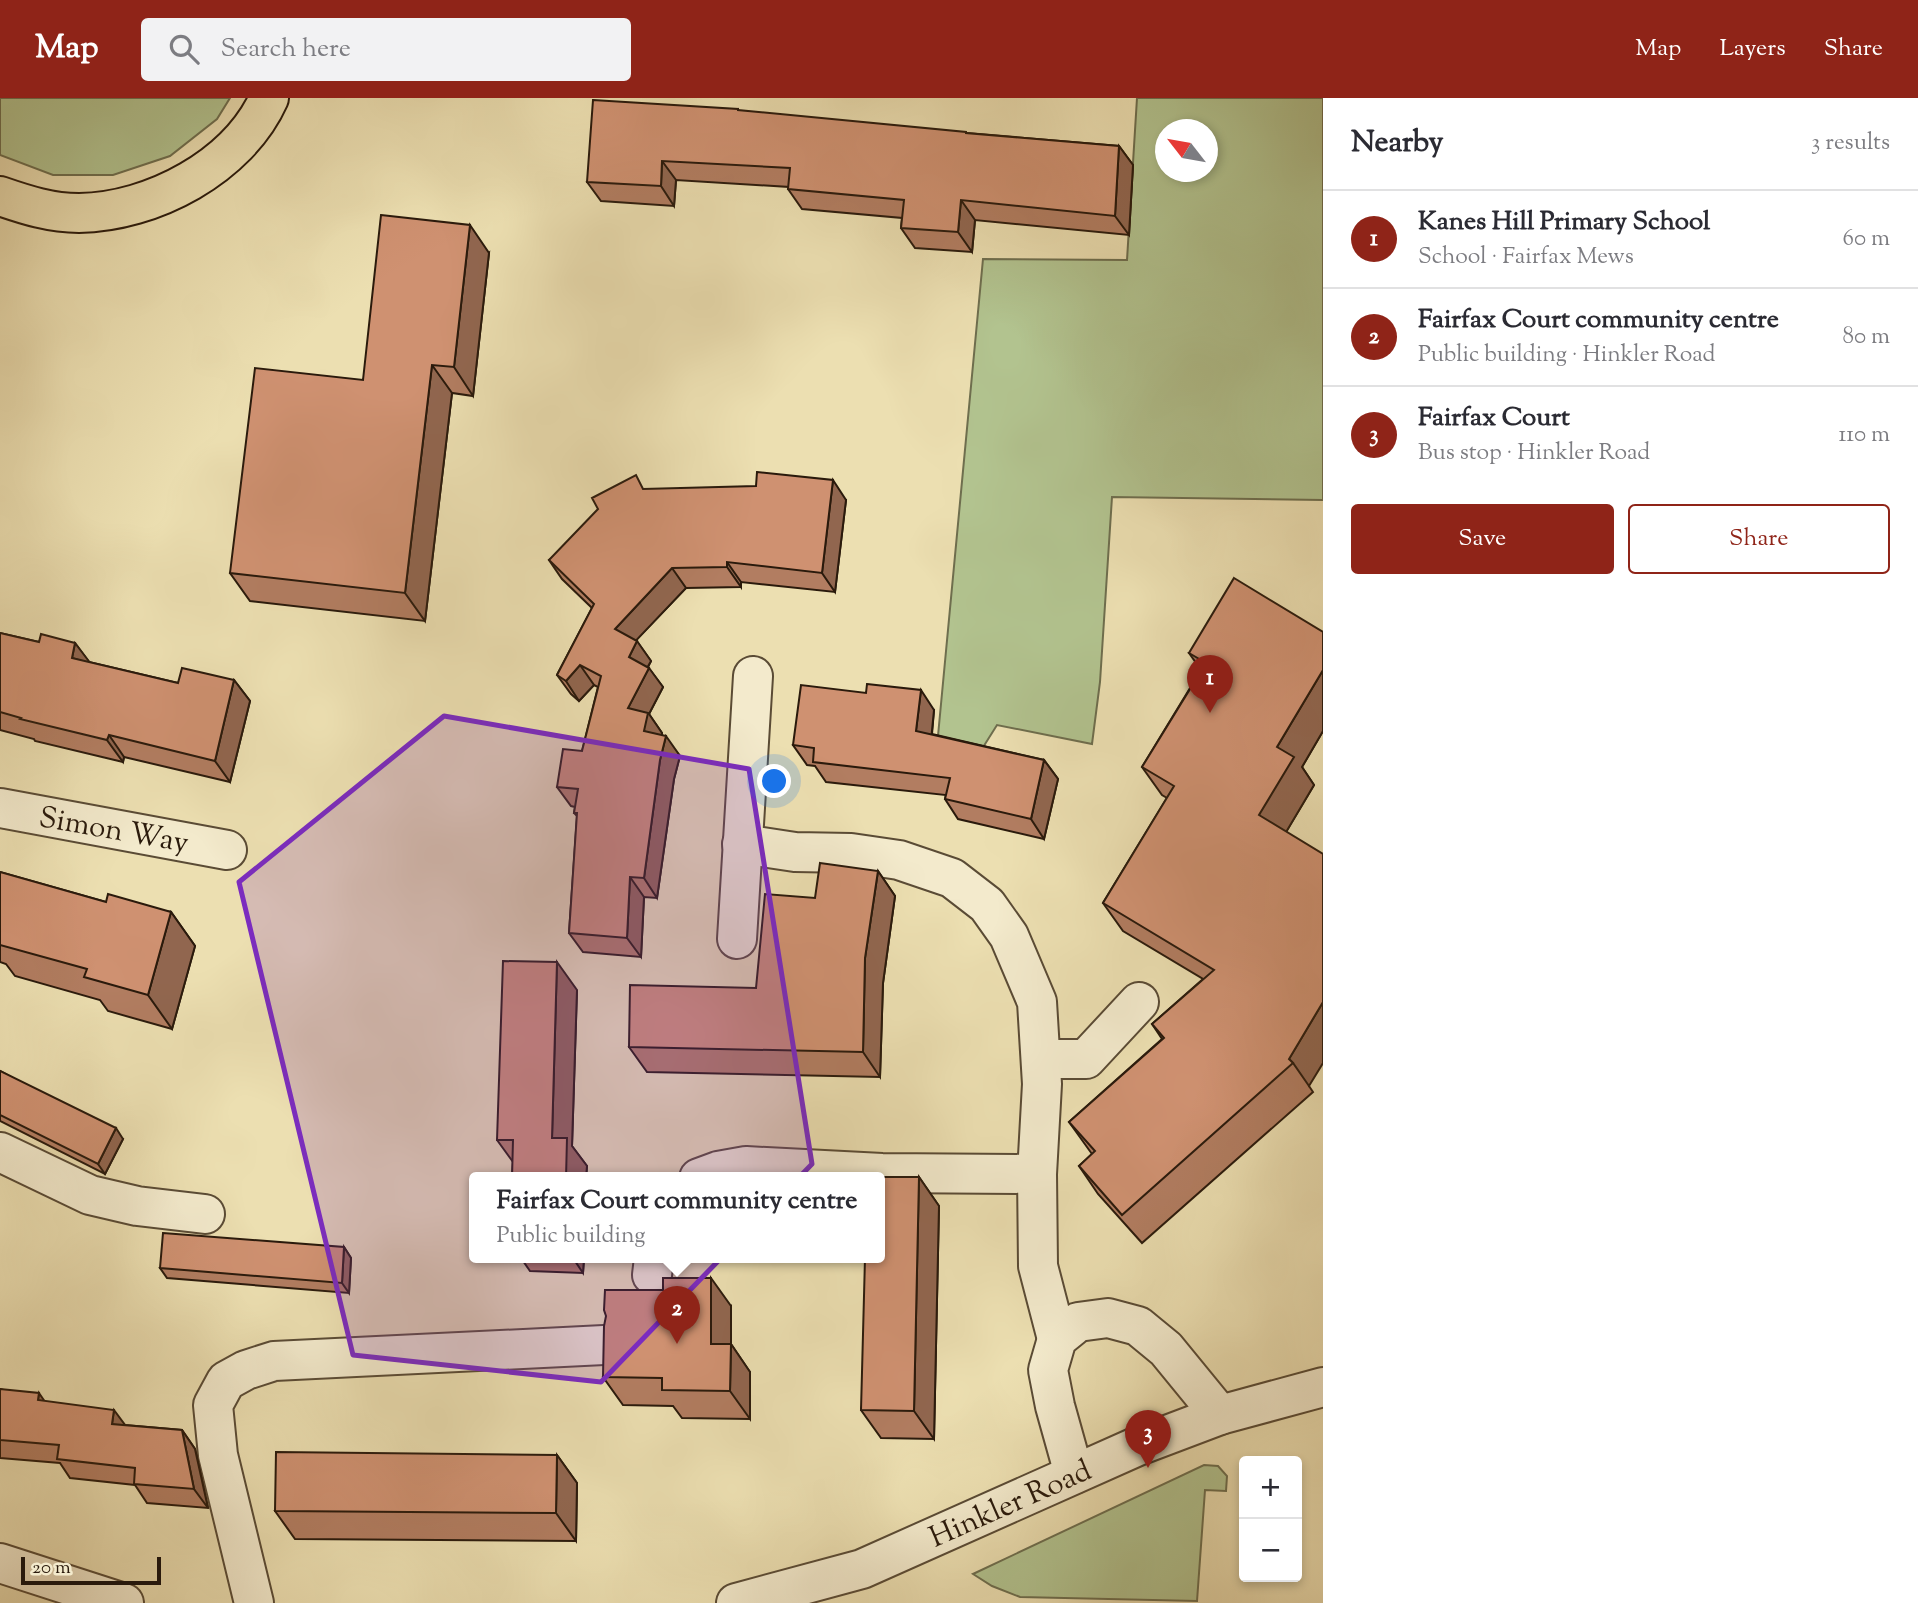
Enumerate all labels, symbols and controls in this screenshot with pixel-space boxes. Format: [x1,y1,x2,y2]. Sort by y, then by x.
search box [141,18,631,81]
text: Map [35,25,99,73]
icon: search [165,30,203,68]
text: Search here [221,31,351,68]
text: Map [1635,32,1681,66]
text: Layers [1719,32,1786,66]
text: Share [1824,32,1883,66]
north arrow [1155,119,1218,182]
text: Nearby [1351,122,1443,165]
text: 3 results [1811,127,1890,160]
text: Kanes Hill Primary School [1418,204,1710,241]
text: 1 [1370,223,1378,256]
text: 60 m [1842,223,1890,256]
text: School · Fairfax Mews [1418,241,1634,274]
text: Fairfax Court community centre [1418,302,1779,339]
text: 2 [1369,321,1379,354]
text: 80 m [1842,321,1890,354]
text: Public building · Hinkler Road [1418,339,1716,372]
text: Fairfax Court [1418,400,1570,437]
text: 3 [1369,419,1379,452]
text: 110 m [1839,419,1890,452]
text: Bus stop · Hinkler Road [1418,437,1650,470]
button: Save [1351,504,1614,574]
button: Share [1628,504,1890,574]
pin: 1 [1187,655,1233,713]
your location [757,764,791,798]
street label: Simon Way [35,797,192,866]
popup [469,1172,885,1263]
text: Fairfax Court community centre [497,1183,857,1220]
text: Public building [497,1220,646,1253]
pin: 2 [654,1286,700,1344]
pin: 3 [1125,1410,1171,1468]
street label: Hinkler Road [923,1450,1099,1560]
map controls [1239,1456,1302,1582]
button: + [1239,1456,1302,1519]
button: − [1239,1519,1302,1582]
scale bar [21,1554,161,1586]
text: 20 m [32,1555,71,1582]

